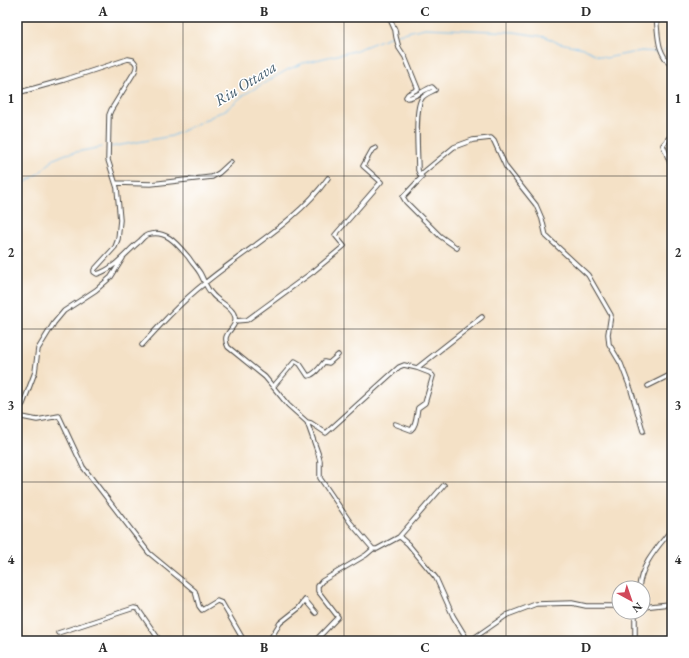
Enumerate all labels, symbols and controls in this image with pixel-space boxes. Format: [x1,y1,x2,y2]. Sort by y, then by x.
text: A [97,3,108,20]
text: B [260,3,268,20]
text: C [420,3,430,20]
text: D [581,3,591,20]
water label: Riu Ottava [210,56,280,111]
text: 1 [8,90,15,107]
text: 1 [675,90,682,107]
text: 2 [8,244,15,261]
text: 2 [675,244,682,261]
text: 3 [8,397,15,414]
text: 3 [675,397,682,414]
text: 4 [8,551,15,568]
text: 4 [675,551,682,568]
north arrow [611,580,651,620]
text: N [629,599,645,616]
text: A [97,639,108,656]
text: B [260,639,268,656]
text: C [420,639,430,656]
text: D [581,639,591,656]

